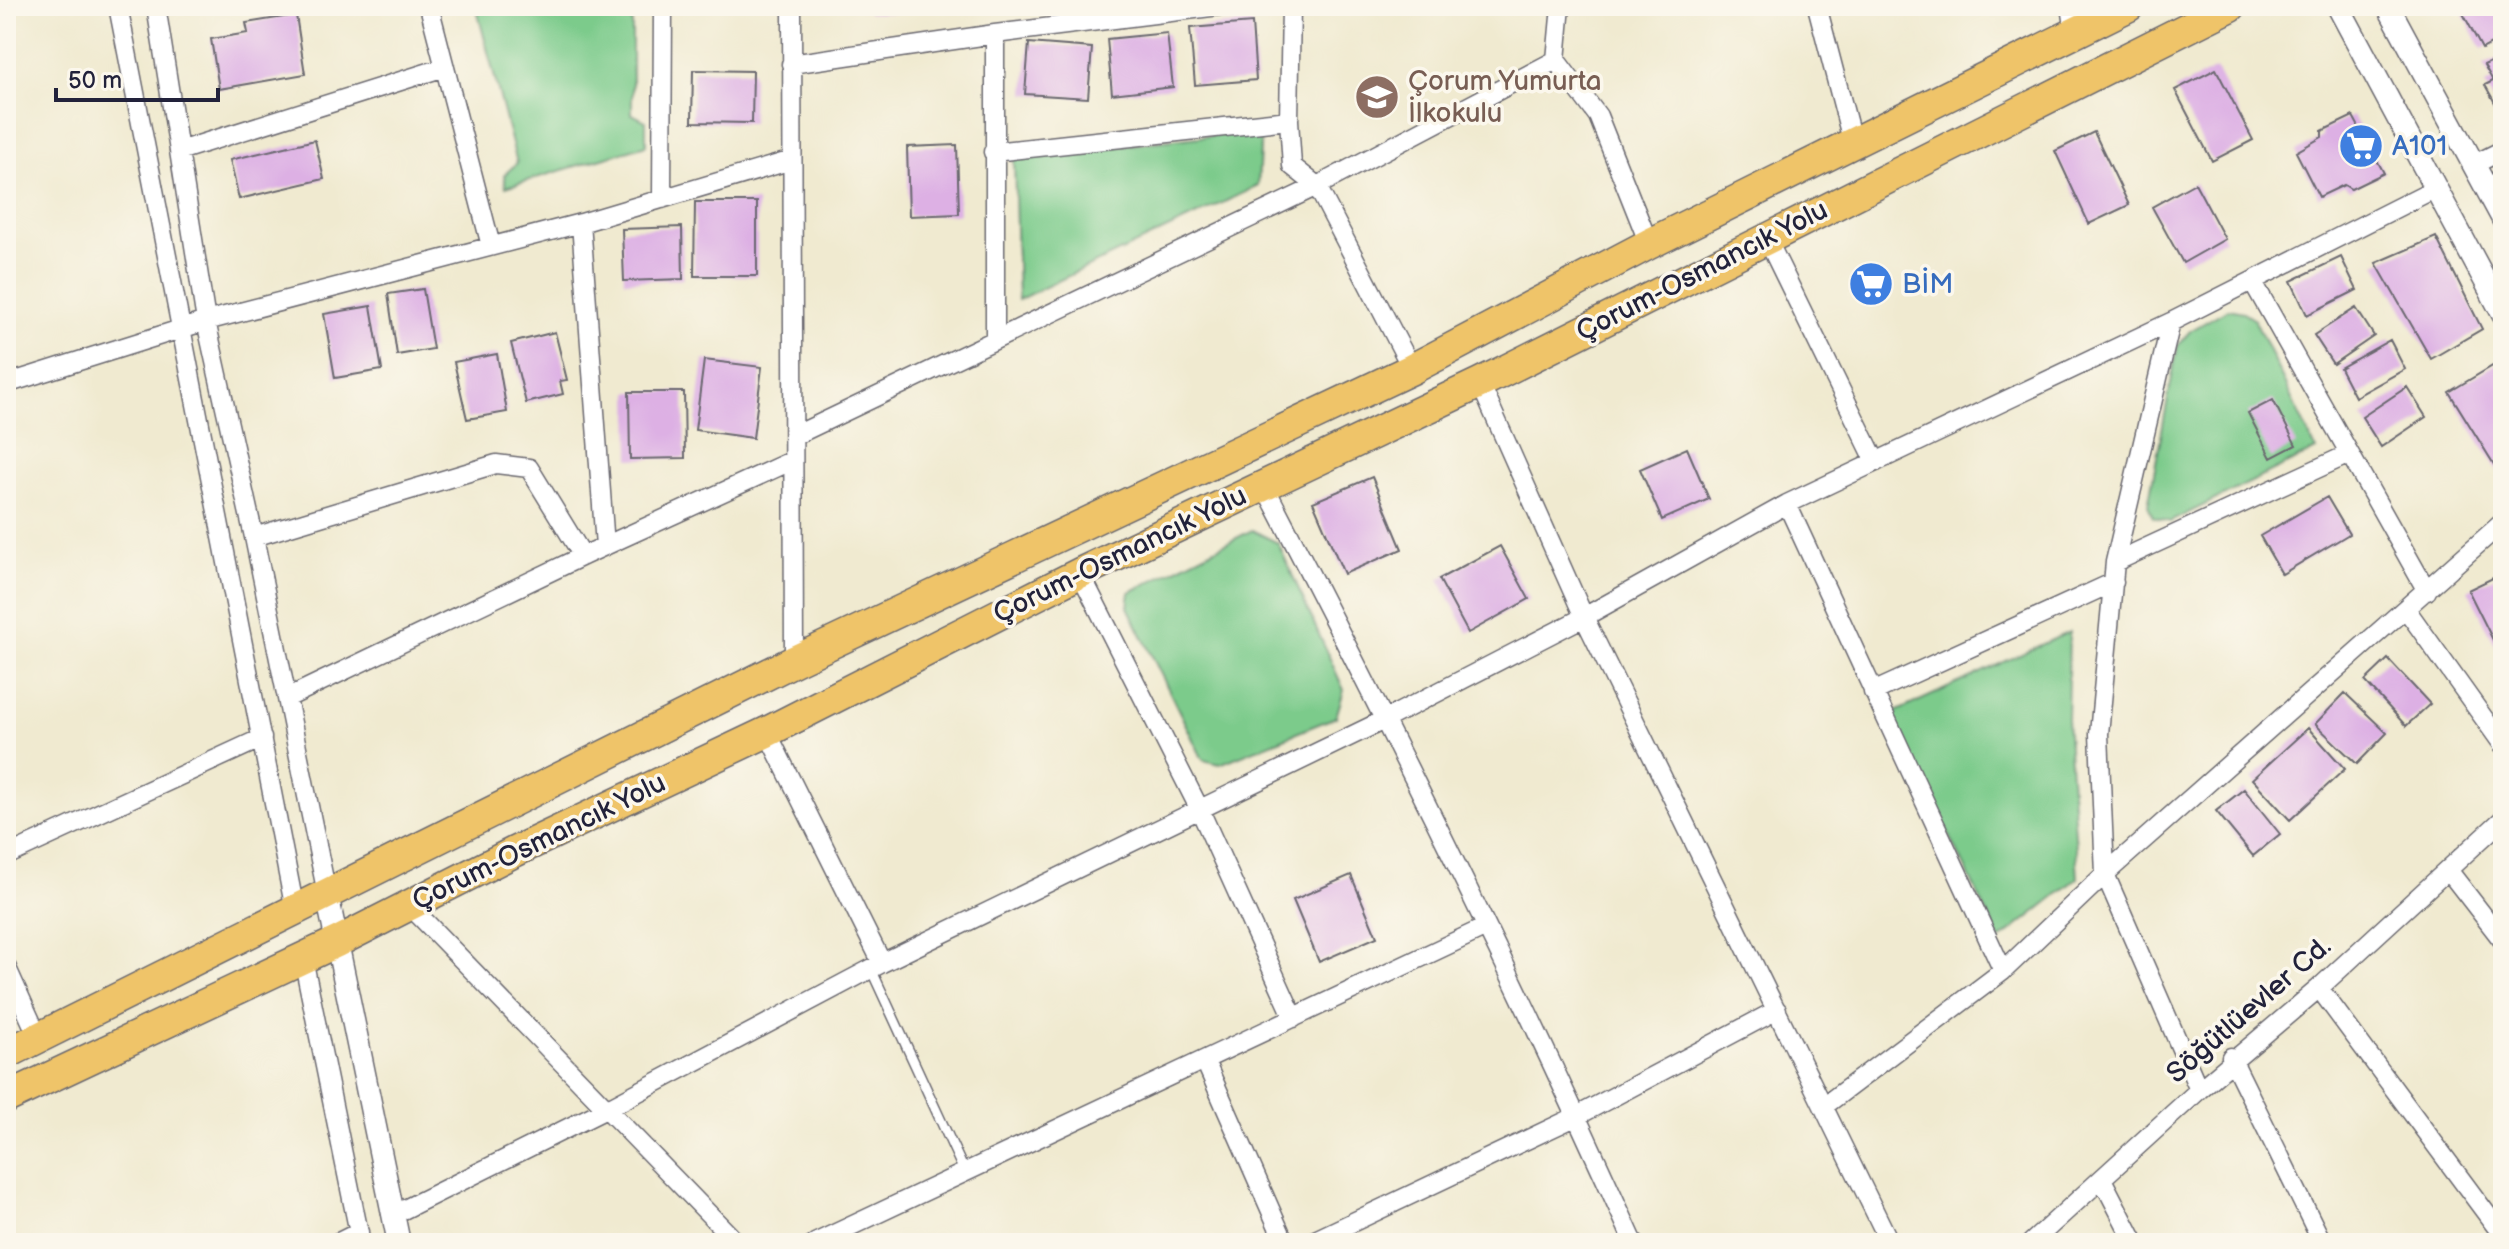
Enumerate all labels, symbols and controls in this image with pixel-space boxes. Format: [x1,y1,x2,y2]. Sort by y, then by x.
scale bar [56,52,218,102]
place label: Çorum Yumurta İlkokulu [1408,65,1602,130]
text: 50 m [68,66,122,95]
school or university icon: Çorum Yumurta İlkokulu [1353,73,1401,121]
supermarket icon: A101 [2337,122,2385,170]
place label: A101 [2392,130,2447,163]
street label: Çorum-Osmancık Yolu [1571,193,1833,349]
supermarket icon: BİM [1847,260,1895,308]
place label: BİM [1902,267,1953,301]
street label: Çorum-Osmancık Yolu [988,479,1252,631]
street label: Çorum-Osmancık Yolu [407,766,671,918]
street label: Söğütlüevler Cd. [2160,930,2338,1090]

